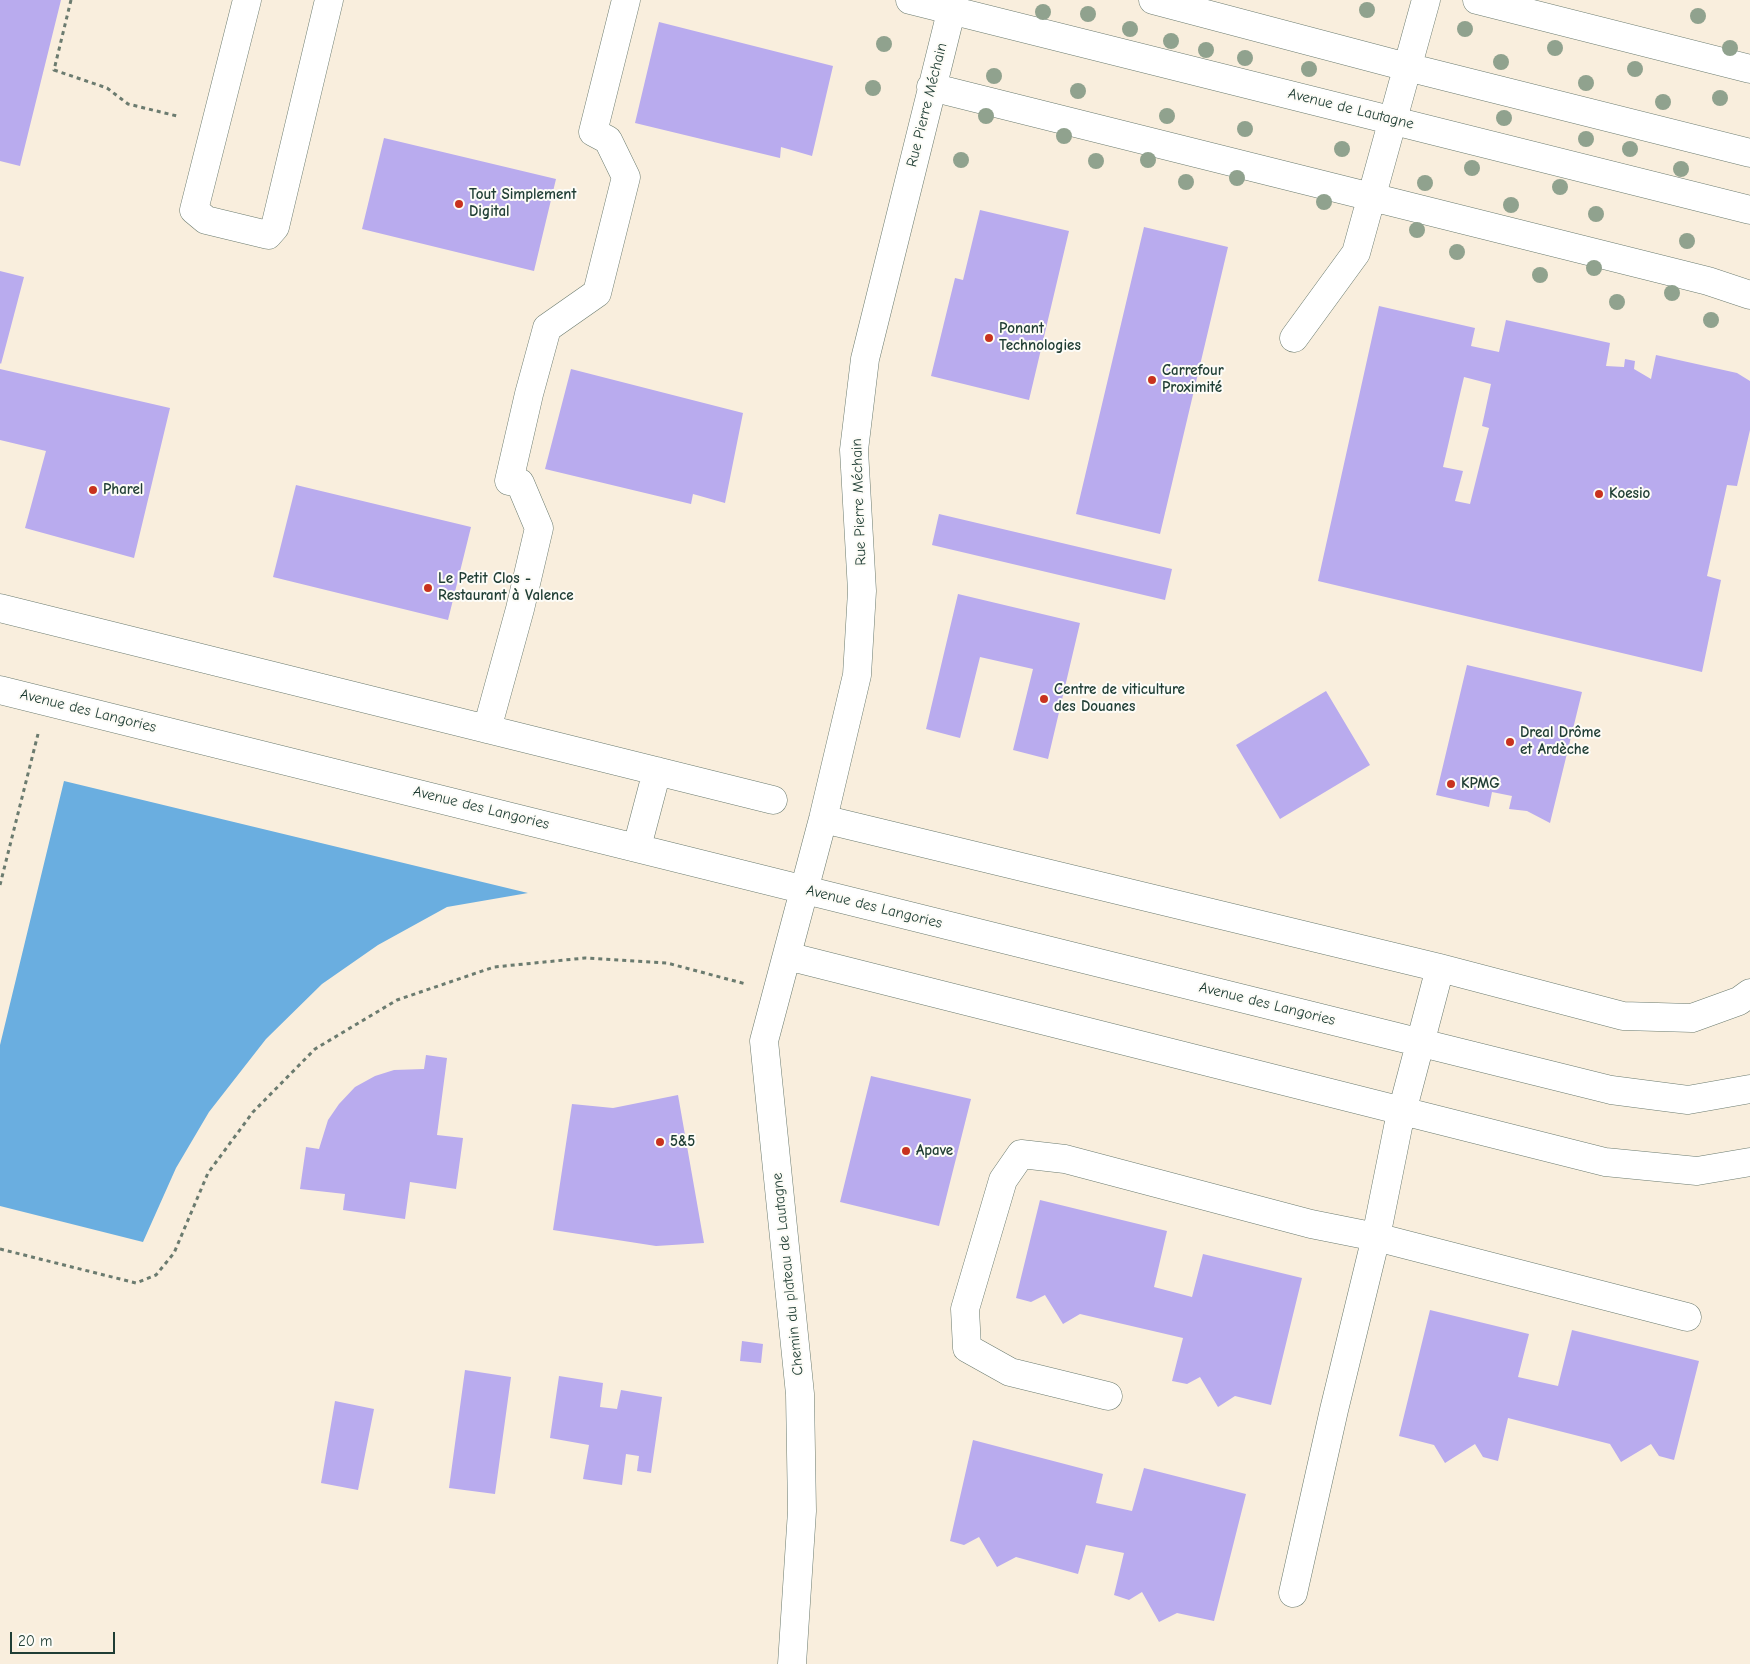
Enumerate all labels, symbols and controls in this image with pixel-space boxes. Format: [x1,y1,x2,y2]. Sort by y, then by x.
street label: Rue Pierre Méchain [903,41,951,169]
street label: Avenue de Lautagne [1286,85,1416,133]
place label: Tout Simplement Digital [469,186,576,221]
marker: Tout Simplement Digital [453,198,465,210]
place label: Ponant Technologies [999,320,1081,355]
marker: Ponant Technologies [983,332,995,344]
place label: Carrefour Proximité [1162,362,1224,397]
marker: Carrefour Proximité [1146,374,1158,386]
street label: Rue Pierre Méchain [848,438,870,566]
place label: Pharel [103,481,143,499]
marker: Pharel [87,484,99,496]
place label: Koesio [1609,485,1650,503]
marker: Koesio [1593,488,1605,500]
place label: Le Petit Clos - Restaurant à Valence [438,570,574,605]
marker: Le Petit Clos - Restaurant à Valence [422,582,434,594]
place label: Centre de viticulture des Douanes [1054,681,1185,716]
street label: Avenue des Langories [18,685,158,737]
marker: Centre de viticulture des Douanes [1038,693,1050,705]
place label: Dreal Drôme et Ardèche [1520,724,1601,759]
marker: Dreal Drôme et Ardèche [1504,736,1516,748]
place label: KPMG [1461,775,1500,793]
marker: KPMG [1445,778,1457,790]
street label: Avenue des Langories [411,782,551,834]
street label: Avenue des Langories [804,881,944,933]
street label: Avenue des Langories [1197,978,1337,1030]
place label: 5&5 [670,1133,695,1151]
marker: 5&5 [654,1136,666,1148]
place label: Apave [916,1142,953,1160]
marker: Apave [900,1145,912,1157]
street label: Chemin du plateau de Lautagne [768,1172,808,1376]
scale bar [12,1622,118,1654]
text: 20 m [18,1632,52,1650]

